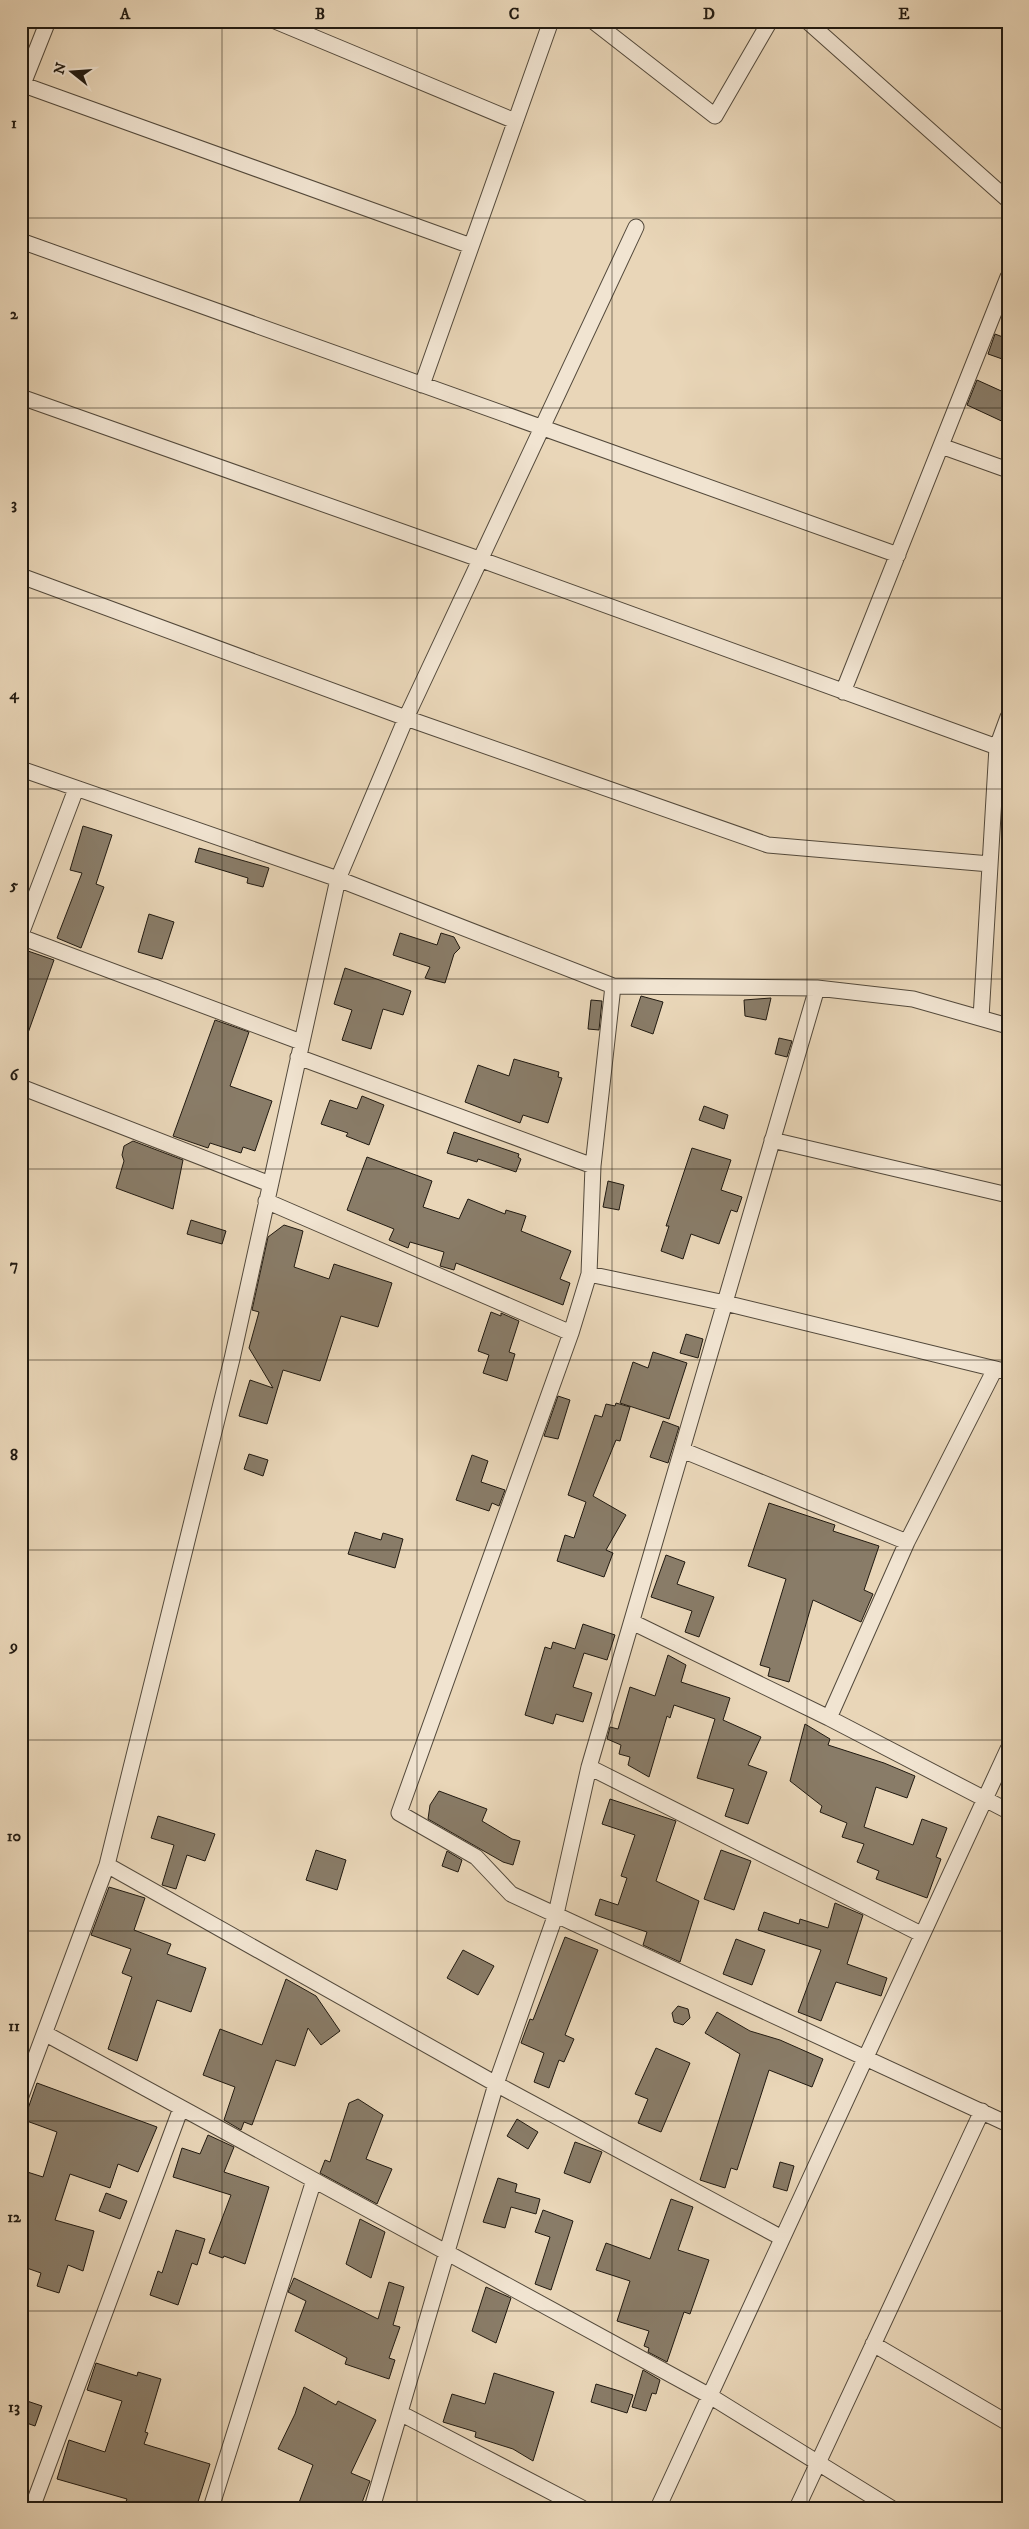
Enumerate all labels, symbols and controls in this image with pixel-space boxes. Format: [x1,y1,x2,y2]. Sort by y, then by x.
text: A [119,4,131,24]
text: B [315,4,325,24]
text: C [509,4,519,24]
text: D [703,4,715,24]
text: E [898,4,910,24]
north arrow [48,48,98,98]
text: N [50,60,71,77]
text: 1 [11,113,17,133]
text: 2 [10,304,19,324]
text: 3 [11,494,17,514]
text: 4 [8,684,19,704]
text: 5 [9,875,18,895]
text: 6 [10,1065,20,1085]
text: 7 [10,1255,18,1275]
text: 8 [10,1445,18,1465]
text: 9 [9,1636,18,1656]
text: 10 [7,1826,22,1846]
text: 11 [8,2016,20,2036]
text: 12 [7,2207,22,2227]
text: 13 [8,2397,20,2417]

